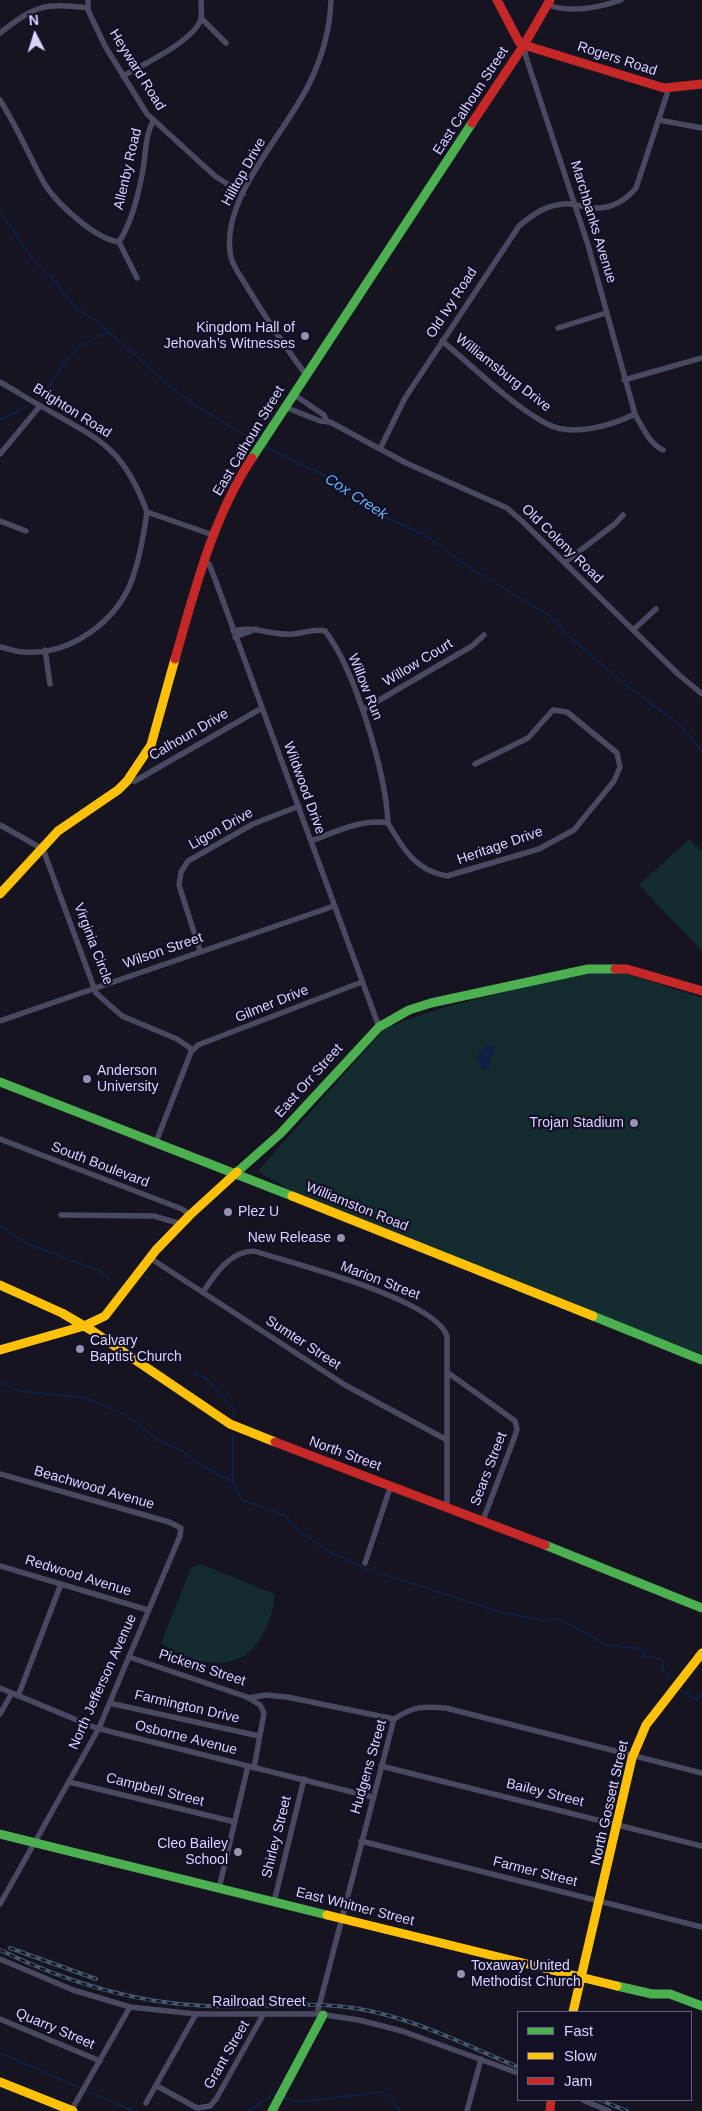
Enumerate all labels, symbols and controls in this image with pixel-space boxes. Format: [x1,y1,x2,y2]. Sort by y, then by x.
north arrow [10,10,60,60]
text: N [28,12,39,28]
street label: Heyward Road [105,26,169,114]
street label: Rogers Road [575,38,659,80]
street label: East Calhoun Street [430,44,512,158]
street label: Allenby Road [110,127,146,211]
street label: Hilltop Drive [218,135,270,209]
street label: Marchbanks Avenue [566,159,620,285]
street label: Old Ivy Road [423,264,481,342]
place label: Kingdom Hall of Jehovah’s Witnesses [164,320,295,352]
marker: Kingdom Hall of Jehovah’s Witnesses [299,330,311,342]
street label: Williamsburg Drive [452,330,554,416]
street label: Brighton Road [30,380,114,442]
street label: East Calhoun Street [210,383,288,499]
water label: Cox Creek [321,470,391,524]
street label: Old Colony Road [518,501,606,587]
street label: Willow Court [380,636,456,690]
street label: Willow Run [344,651,386,723]
street label: Calhoun Drive [146,706,232,764]
street label: Wildwood Drive [279,739,329,837]
street label: Ligon Drive [186,804,256,854]
street label: Heritage Drive [455,823,545,869]
street label: Virginia Circle [70,901,116,987]
street label: Wilson Street [121,930,205,972]
street label: Gilmer Drive [233,982,311,1026]
street label: East Orr Street [272,1041,346,1121]
place label: Anderson University [97,1063,158,1096]
marker: Anderson University [81,1073,93,1085]
place label: Trojan Stadium [530,1115,624,1131]
marker: Trojan Stadium [628,1117,640,1129]
street label: South Boulevard [49,1139,151,1191]
street label: Williamston Road [303,1179,411,1235]
place label: Plez U [238,1204,279,1220]
marker: Plez U [222,1206,234,1218]
place label: New Release [248,1230,331,1246]
marker: New Release [335,1232,347,1244]
street label: Marion Street [338,1258,422,1304]
street label: Sumter Street [262,1312,344,1374]
place label: Calvary Baptist Church [90,1333,182,1365]
marker: Calvary Baptist Church [74,1343,86,1355]
street label: Sears Street [467,1430,511,1508]
street label: North Street [307,1433,383,1475]
street label: Beachwood Avenue [32,1463,156,1513]
street label: Redwood Avenue [23,1552,133,1600]
street label: North Jefferson Avenue [66,1612,140,1752]
street label: Pickens Street [156,1646,248,1690]
street label: Farmington Drive [133,1687,241,1727]
street label: Osborne Avenue [133,1717,239,1759]
street label: Hudgens Street [348,1718,390,1816]
street label: North Gossett Street [587,1739,633,1867]
street label: Campbell Street [104,1770,206,1810]
street label: Bailey Street [504,1775,586,1811]
street label: Shirley Street [259,1794,295,1880]
place label: Cleo Bailey School [157,1836,228,1868]
marker: Cleo Bailey School [232,1846,244,1858]
street label: Farmer Street [491,1853,579,1891]
street label: East Whitner Street [294,1884,416,1930]
place label: Toxaway United Methodist Church [471,1958,581,1990]
marker: Toxaway United Methodist Church [455,1968,467,1980]
street label: Railroad Street [212,1994,306,2010]
street label: Quarry Street [13,2005,97,2053]
legend [517,2011,692,2101]
street label: Grant Street [201,2018,253,2092]
text: Fast [564,2022,593,2039]
text: Slow [564,2047,597,2064]
text: Jam [564,2072,592,2089]

